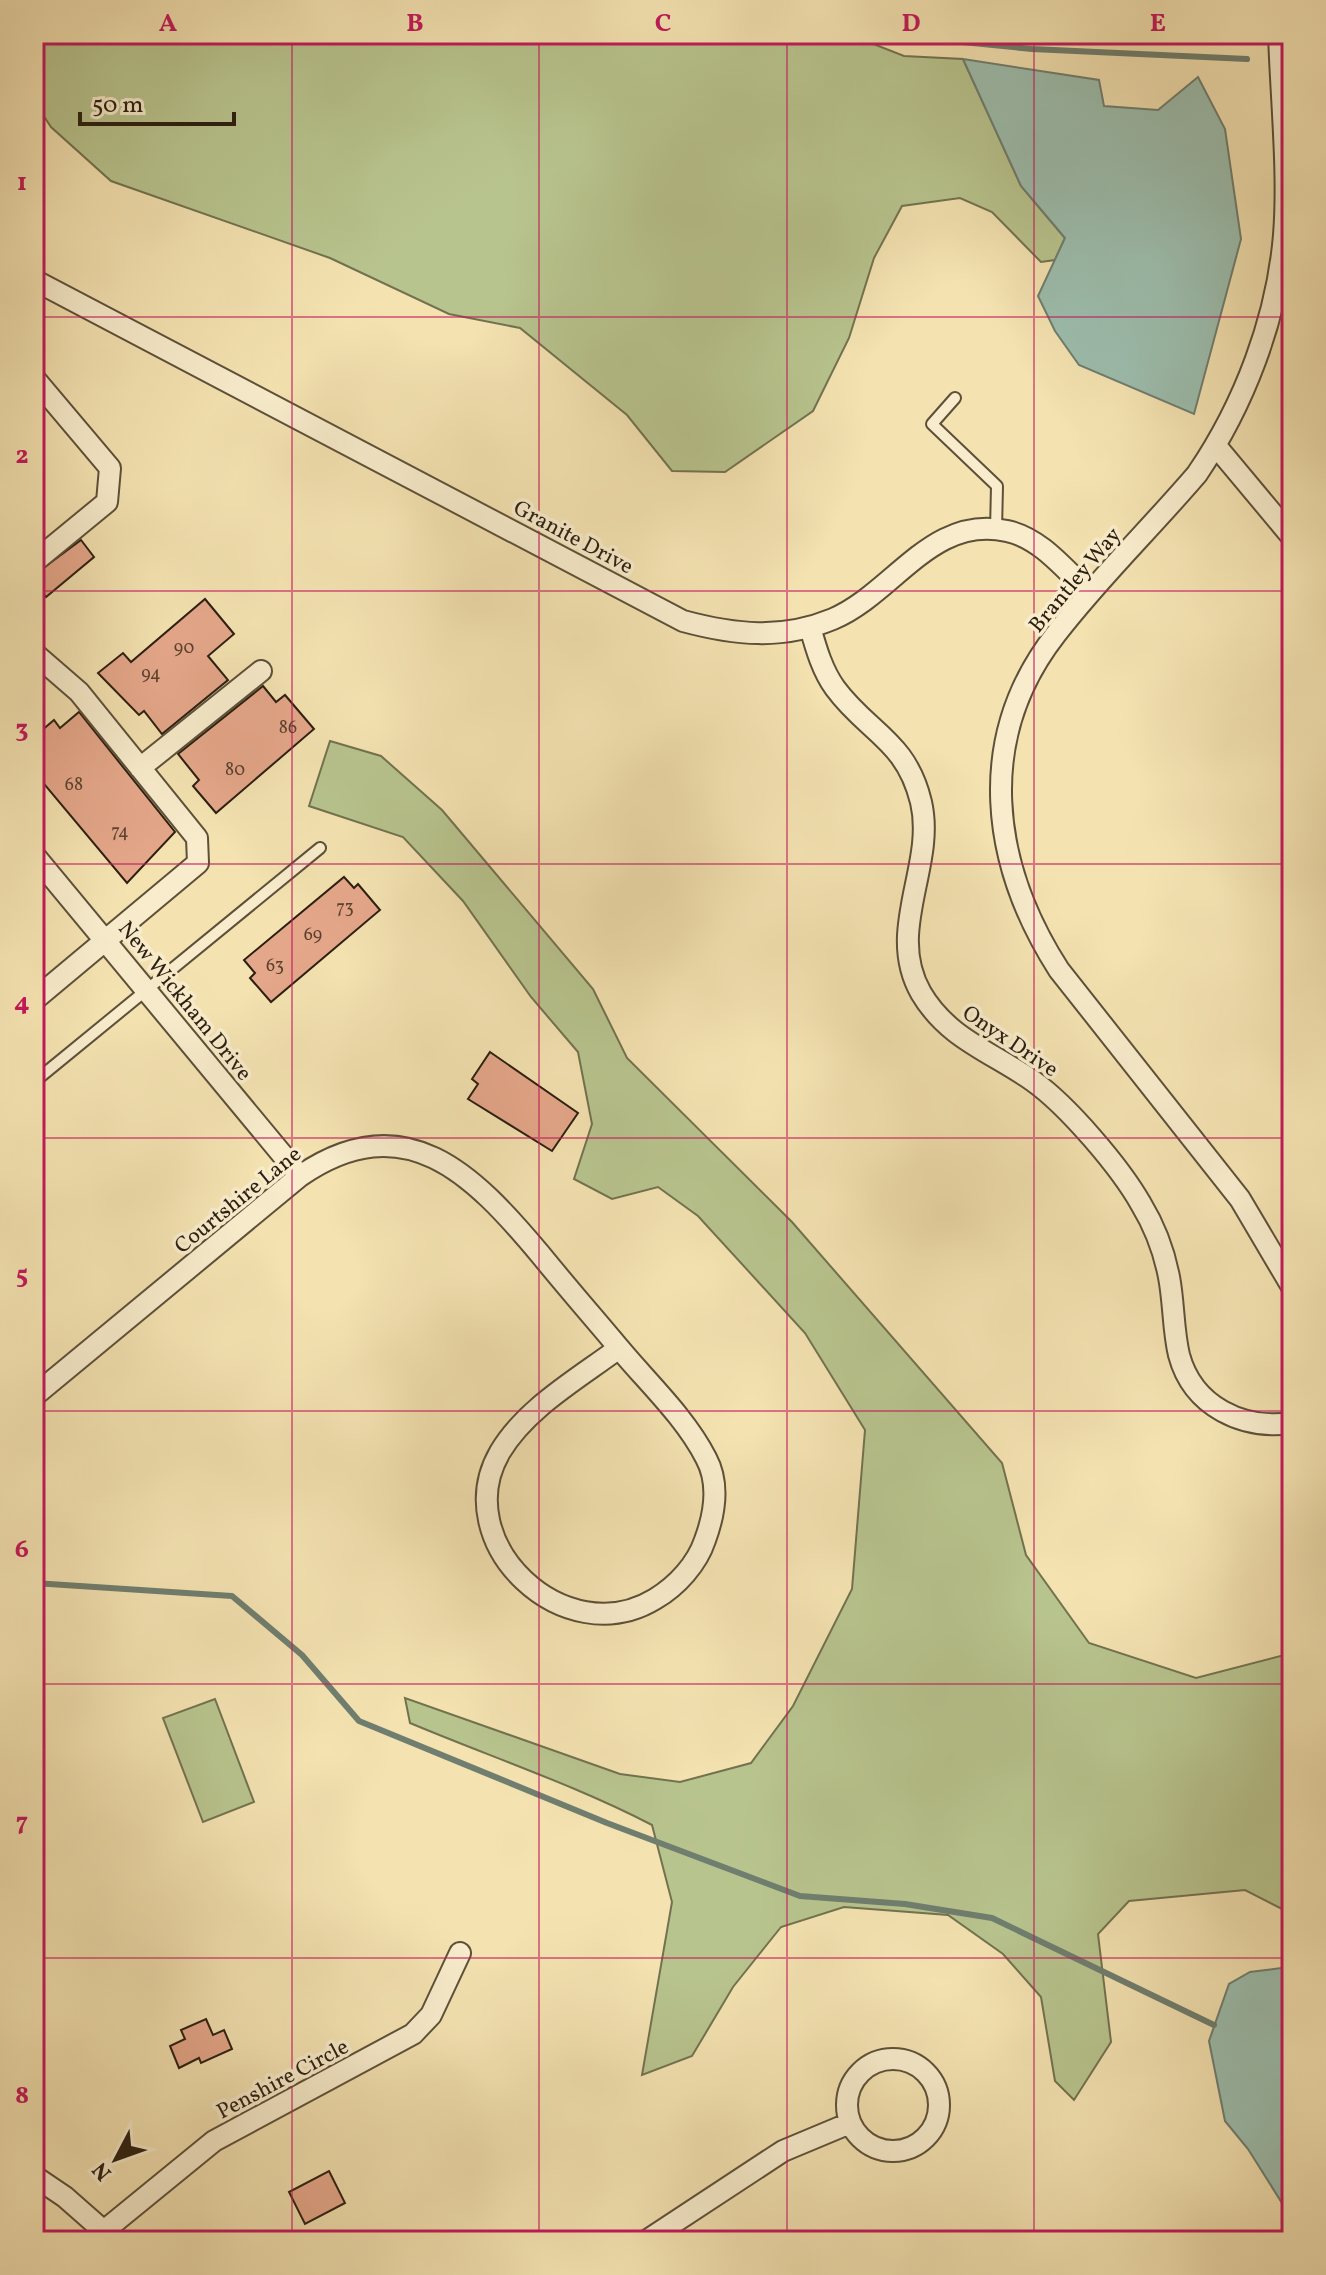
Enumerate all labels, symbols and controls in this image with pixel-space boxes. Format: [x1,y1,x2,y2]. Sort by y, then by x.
text: A [159,6,178,42]
text: B [406,6,424,42]
text: C [655,6,671,42]
text: D [901,6,921,42]
text: E [1150,6,1166,42]
scale bar [80,76,234,126]
text: 50 m [92,89,144,123]
text: 1 [17,165,27,201]
text: 2 [15,438,29,474]
street label: Granite Drive [507,494,638,583]
street label: Brantley Way [1023,521,1129,640]
house number: 90 [174,636,194,661]
house number: 94 [141,662,161,687]
text: 3 [15,712,29,748]
house number: 86 [279,716,297,741]
house number: 80 [225,758,245,783]
house number: 68 [65,773,83,798]
house number: 74 [111,820,129,845]
house number: 73 [336,896,354,921]
street label: New Wickham Drive [110,915,258,1088]
house number: 69 [304,923,322,948]
house number: 63 [266,954,284,979]
text: 4 [14,985,30,1021]
street label: Onyx Drive [955,999,1064,1086]
street label: Courtshire Lane [168,1140,309,1262]
text: 5 [16,1258,28,1294]
text: 6 [15,1532,29,1568]
text: 7 [16,1805,28,1841]
street label: Penshire Circle [212,2032,355,2128]
text: 8 [15,2078,29,2114]
north arrow [76,2119,156,2199]
text: N [86,2154,120,2187]

